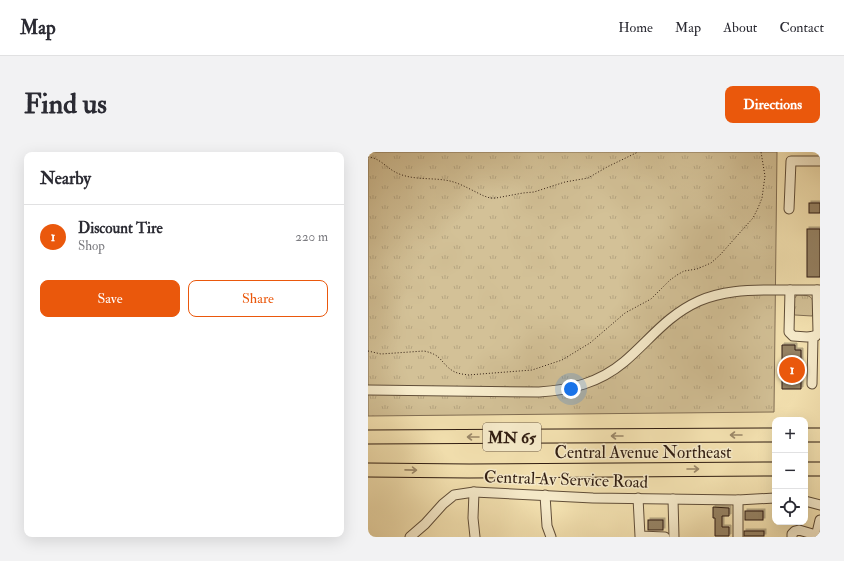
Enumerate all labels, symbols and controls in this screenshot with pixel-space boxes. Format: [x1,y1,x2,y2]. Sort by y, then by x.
text: Map [20,16,56,40]
text: Home [618,19,653,36]
text: Map [675,19,701,36]
text: About [723,19,757,36]
text: Contact [779,19,824,36]
button: Directions [725,86,820,123]
text: Find us [24,87,107,122]
text: Nearby [40,168,91,189]
text: Discount Tire [78,219,163,238]
text: 1 [51,229,55,245]
text: 220 m [295,229,328,245]
text: Shop [78,238,105,254]
button: Save [40,280,180,317]
button: Share [188,280,328,317]
pin: 1 [779,355,805,385]
your location [561,379,581,399]
map controls [772,417,808,525]
button: + [772,417,808,453]
road number: MN 65 [483,423,541,451]
one-way arrow [730,431,743,439]
one-way arrow [611,432,624,440]
one-way arrow [467,433,480,441]
street label: Central Avenue Northeast [555,442,732,463]
button: − [772,453,808,489]
one-way arrow [686,465,699,473]
one-way arrow [404,466,417,474]
street label: Central Av Service Road [484,466,649,493]
button: locate [772,489,808,525]

